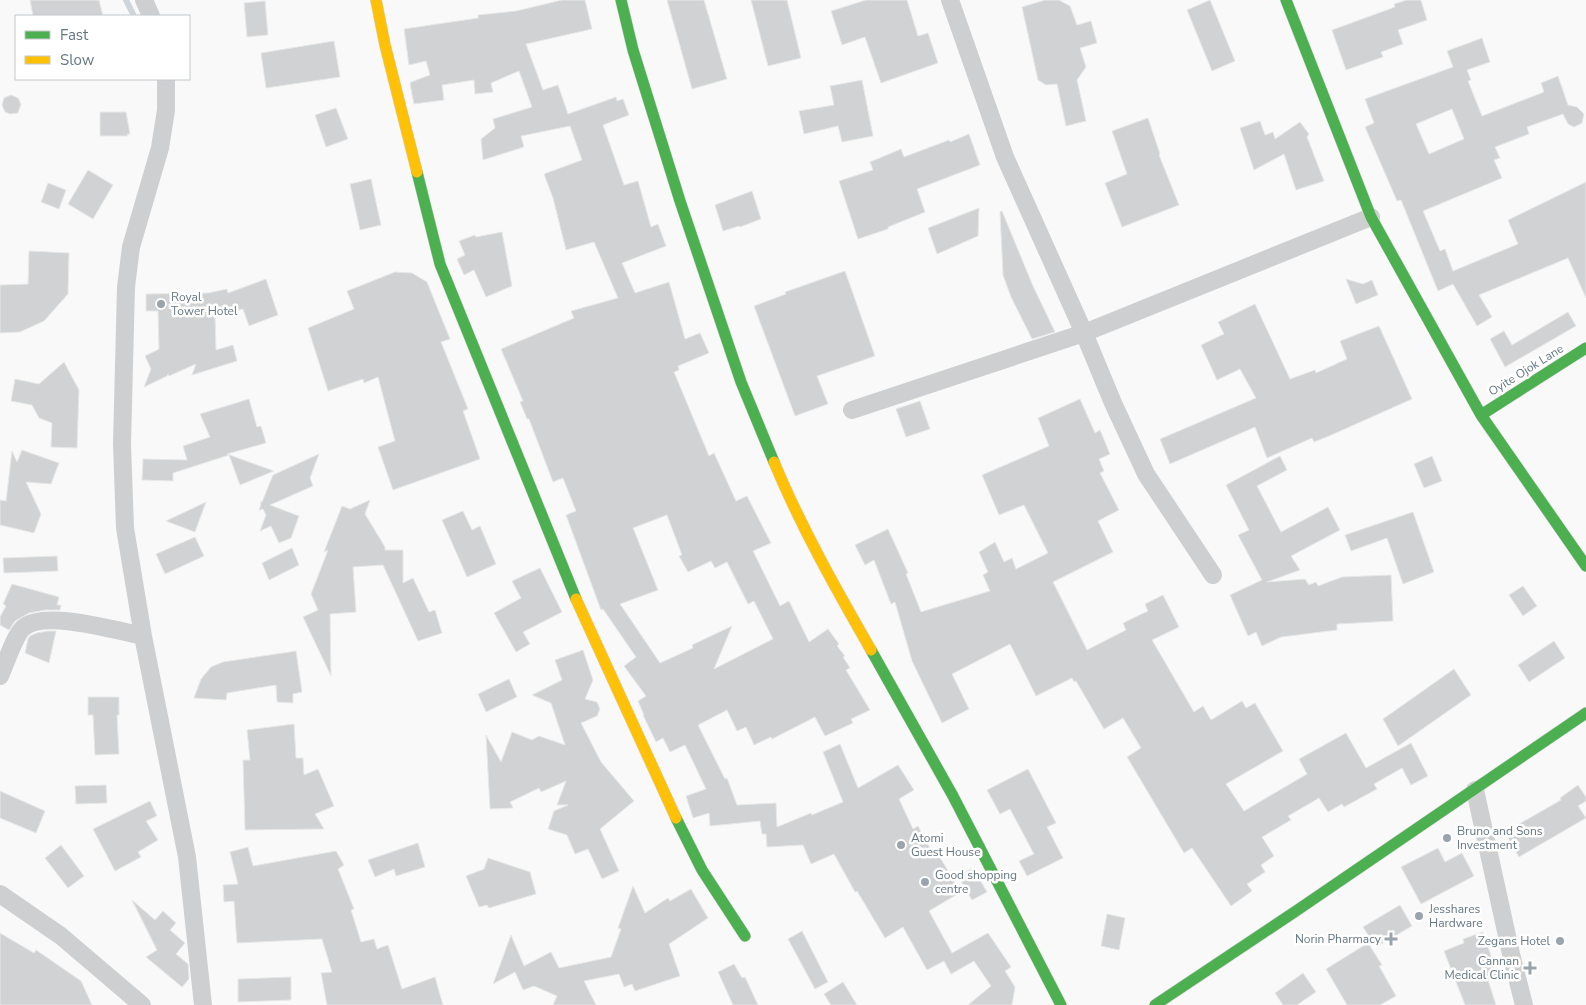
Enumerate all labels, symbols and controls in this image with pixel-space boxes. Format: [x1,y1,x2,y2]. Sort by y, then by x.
legend [15,15,190,80]
text: Fast [60,25,89,45]
text: Slow [60,50,95,70]
place label: Royal Tower Hotel [171,289,238,319]
marker: Royal Tower Hotel [155,298,167,310]
street label: Oyite Ojok Lane [1485,341,1567,399]
place label: Bruno and Sons Investment [1457,823,1543,853]
place label: Atomi Guest House [911,830,981,860]
marker: Bruno and Sons Investment [1441,832,1453,844]
marker: Atomi Guest House [895,839,907,851]
place label: Good shopping centre [935,867,1017,897]
marker: Good shopping centre [919,876,931,888]
place label: Jesshares Hardware [1428,901,1483,931]
marker: Jesshares Hardware [1413,910,1425,922]
place label: Norin Pharmacy [1295,931,1382,947]
marker: Norin Pharmacy [1385,933,1397,945]
place label: Zegans Hotel [1478,933,1550,949]
marker: Zegans Hotel [1554,935,1566,947]
place label: Cannan Medical Clinic [1445,953,1519,983]
marker: Cannan Medical Clinic [1523,961,1537,975]

